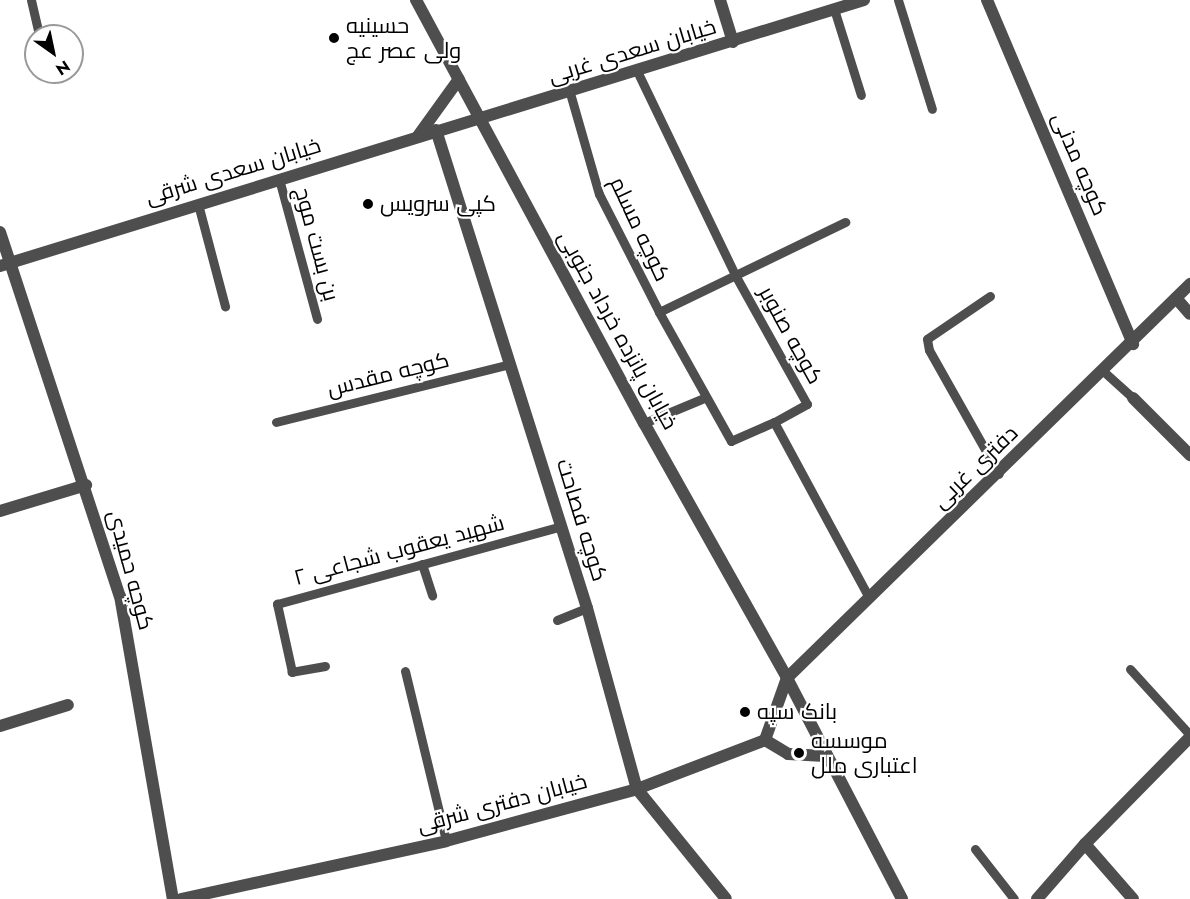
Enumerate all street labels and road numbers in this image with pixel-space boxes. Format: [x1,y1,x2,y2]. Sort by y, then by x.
street label: خیابان سعدی غربی [545,13,719,89]
street label: کوچه مدنی [1047,109,1113,219]
street label: خیابان سعدی شرقی [142,132,324,210]
street label: کوچه مسلم [604,173,676,285]
street label: بن بست موج [289,184,345,304]
street label: خیابان پانزده خرداد جنوبی [552,226,684,434]
street label: کوچه صنوبر [753,282,829,388]
street label: کوچه مقدس [324,346,452,402]
street label: دفتری غربی [927,420,1023,514]
street label: کوچه فصاحت [551,456,613,584]
street label: کوچه حمیدی [102,507,160,633]
street label: شهید یعقوب شجاعی ۲ [291,509,507,591]
street label: خیابان دفتری شرقی [414,768,590,838]

